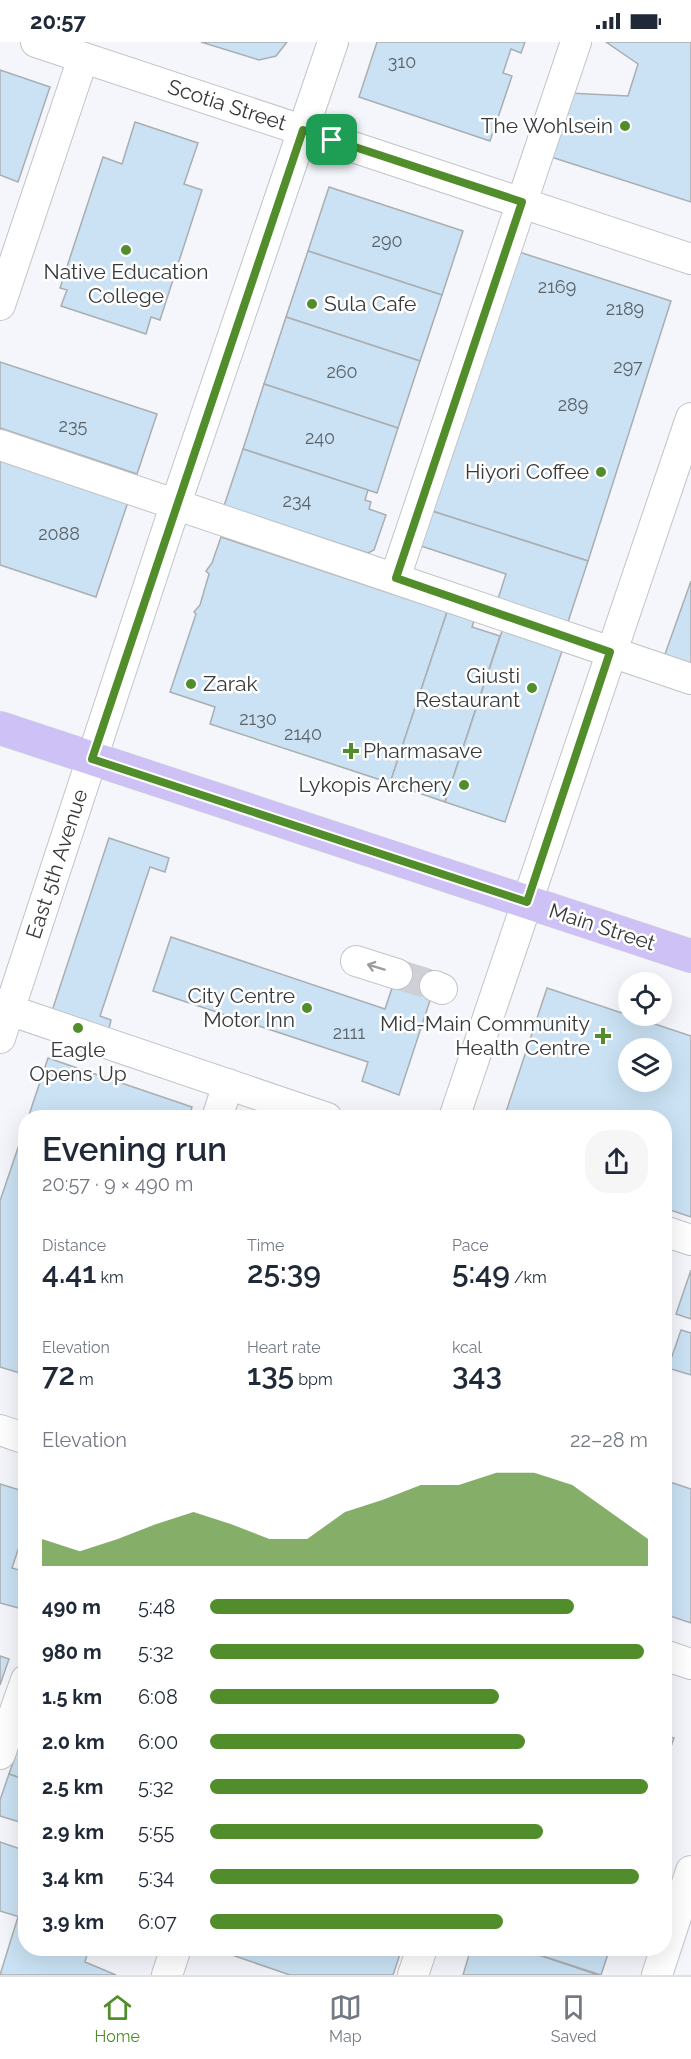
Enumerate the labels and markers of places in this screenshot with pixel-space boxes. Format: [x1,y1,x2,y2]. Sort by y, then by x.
place label: The Wohlsein [481,113,613,138]
pin [306,114,357,165]
marker: The Wohlsein [618,119,632,133]
marker: Native Education College [119,243,133,257]
place label: Native Education College [44,259,208,308]
place label: Sula Cafe [324,291,416,316]
marker: Sula Cafe [305,297,319,311]
place label: Hiyori Coffee [465,459,589,484]
marker: Hiyori Coffee [594,465,608,479]
place label: Giusti Restaurant [415,663,520,712]
place label: Zarak [203,671,258,696]
marker: Zarak [184,677,198,691]
marker: Giusti Restaurant [525,681,539,695]
place label: Pharmasave [363,738,482,763]
marker: Pharmasave [344,744,358,758]
place label: Lykopis Archery [299,772,452,797]
marker: Lykopis Archery [457,778,471,792]
place label: City Centre Motor Inn [188,983,295,1032]
marker: City Centre Motor Inn [300,1001,314,1015]
place label: Mid-Main Community Health Centre [380,1011,590,1060]
marker: Eagle Opens Up [71,1021,85,1035]
marker: Mid-Main Community Health Centre [594,1027,612,1045]
place label: Eagle Opens Up [29,1037,127,1086]

